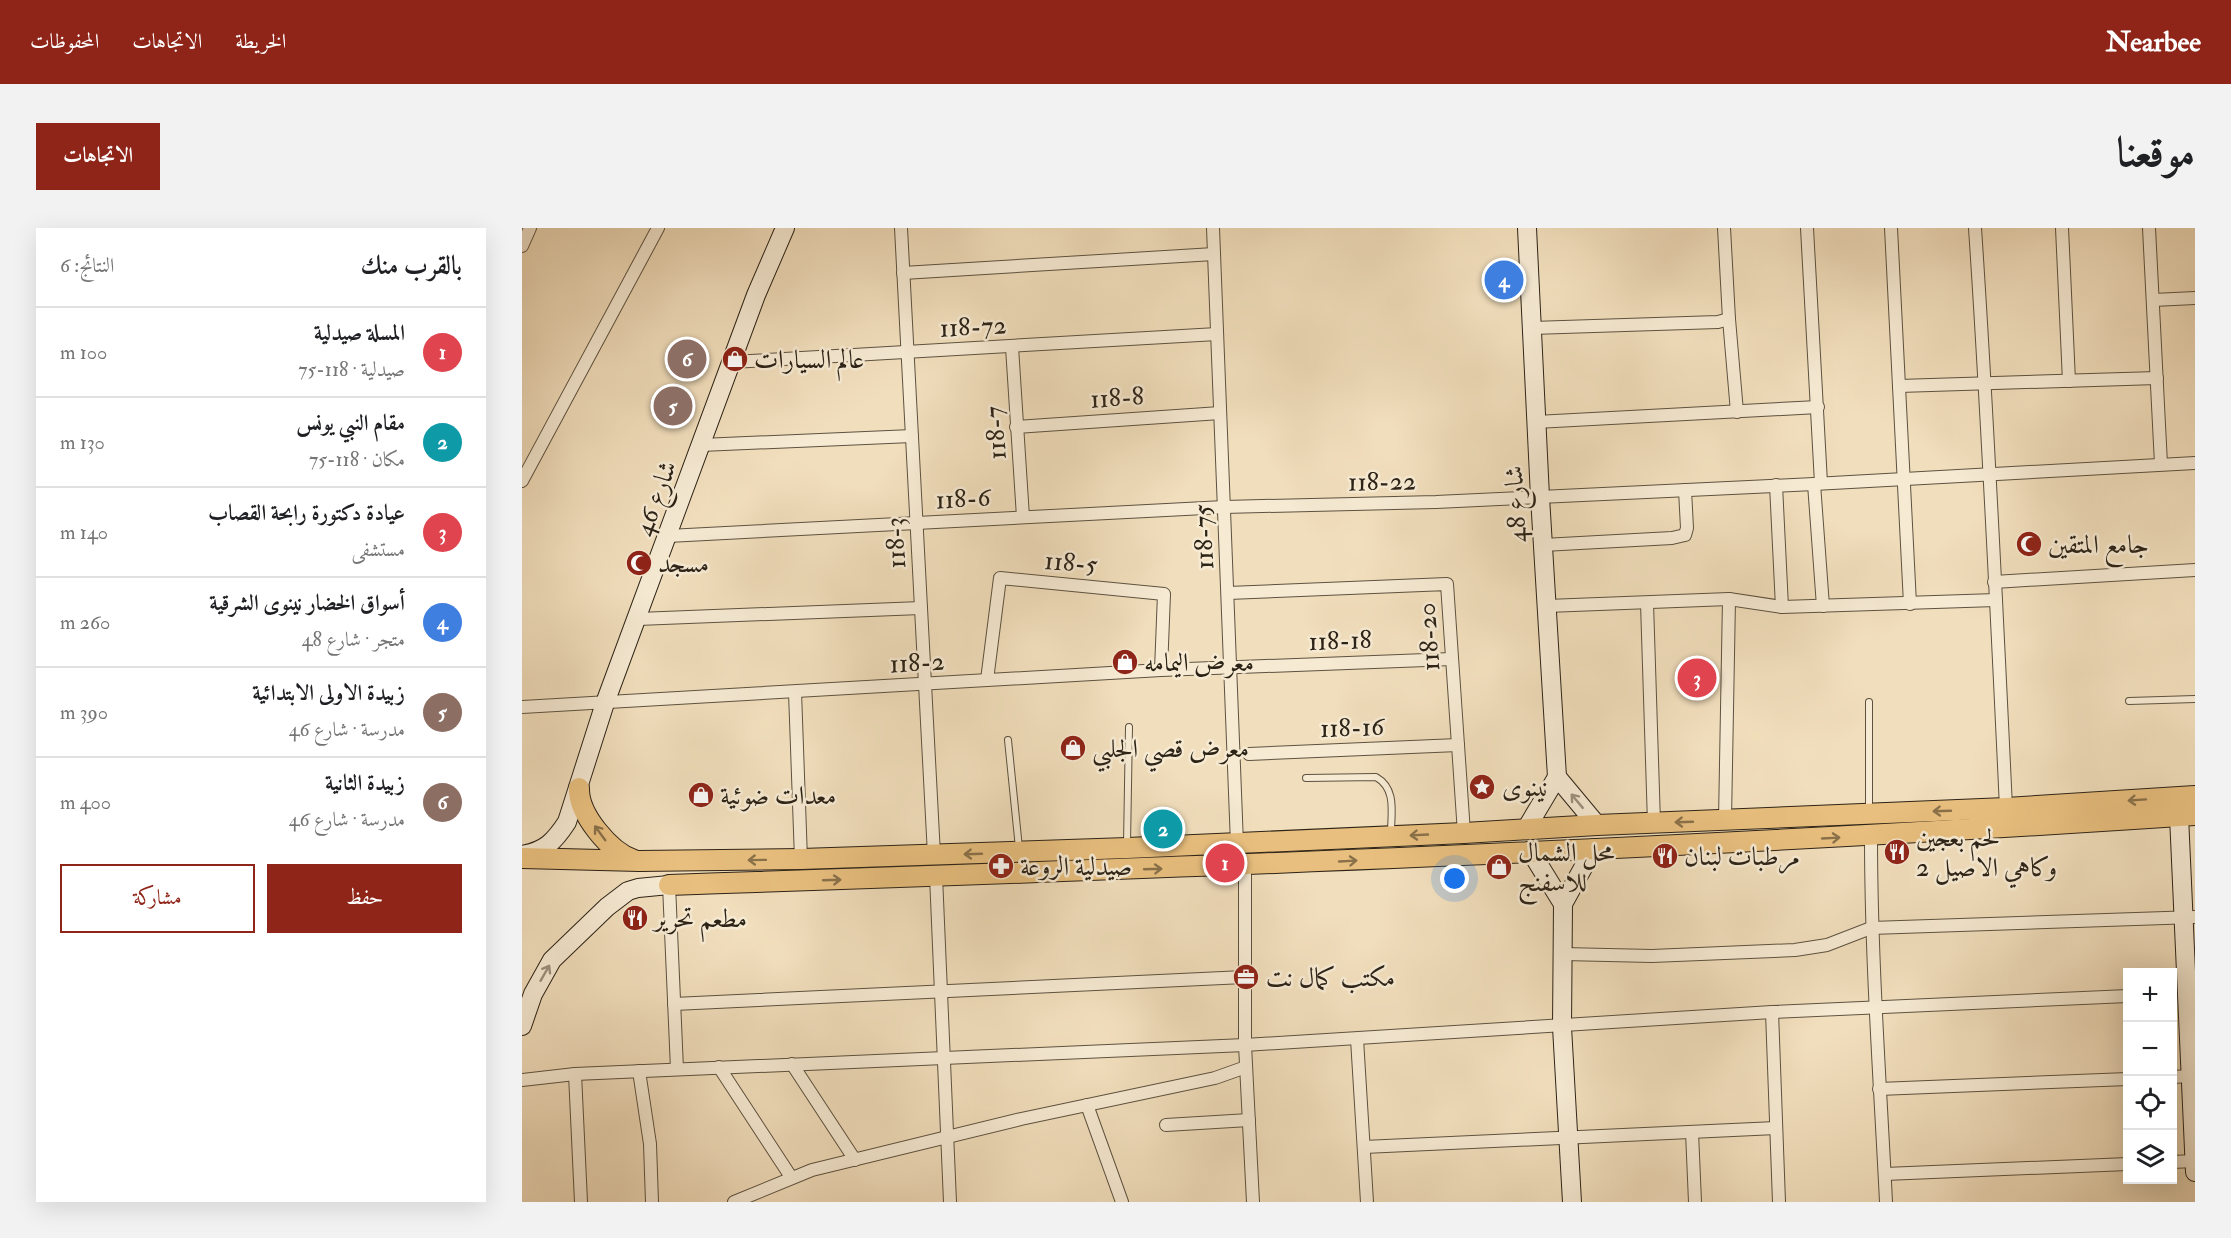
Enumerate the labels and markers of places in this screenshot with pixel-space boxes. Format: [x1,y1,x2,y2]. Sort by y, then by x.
pin: 4 [1484,257,1524,302]
pin: 6 [668,336,706,382]
shop icon: عالم السيارات [720,344,750,374]
place label: عالم السيارات [754,344,864,382]
pin: 5 [654,384,692,429]
mosque icon: جامع المتقين [2014,529,2044,559]
place label: جامع المتقين [2048,529,2149,568]
mosque icon: مسجد [624,548,654,578]
place label: مسجد [658,548,709,580]
shop icon: معرض اليمامه [1110,647,1140,677]
place label: معرض اليمامه [1144,647,1254,679]
pin: 3 [1678,656,1716,700]
shop icon: معرض قصي الجلبي [1058,733,1088,763]
place label: معرض قصي الجلبي [1092,733,1249,772]
place icon: نينوى [1467,772,1497,802]
place label: نينوى [1502,772,1548,804]
shop icon: معدات ضوئية [686,780,716,810]
place label: معدات ضوئية [720,780,836,812]
pin: 2 [1144,806,1182,852]
place label: لحم بعجين وكاهي الاصيل 2 [1916,822,2057,889]
place label: محل الشمال للاسفنج [1518,837,1615,906]
restaurant icon: لحم بعجين وكاهي الاصيل 2 [1882,837,1912,867]
pin: 1 [1206,840,1244,886]
restaurant icon: مرطبات لبنان [1650,841,1680,871]
place label: مرطبات لبنان [1684,841,1800,874]
pharmacy icon: صيدلية الروعة [986,851,1016,881]
place label: صيدلية الروعة [1020,851,1132,883]
shop icon: محل الشمال للاسفنج [1484,852,1514,882]
restaurant icon: مطعم تحرير [620,903,650,933]
place label: مطعم تحرير [651,903,747,943]
office icon: مكتب كمال نت [1231,962,1261,992]
place label: مكتب كمال نت [1266,962,1395,994]

